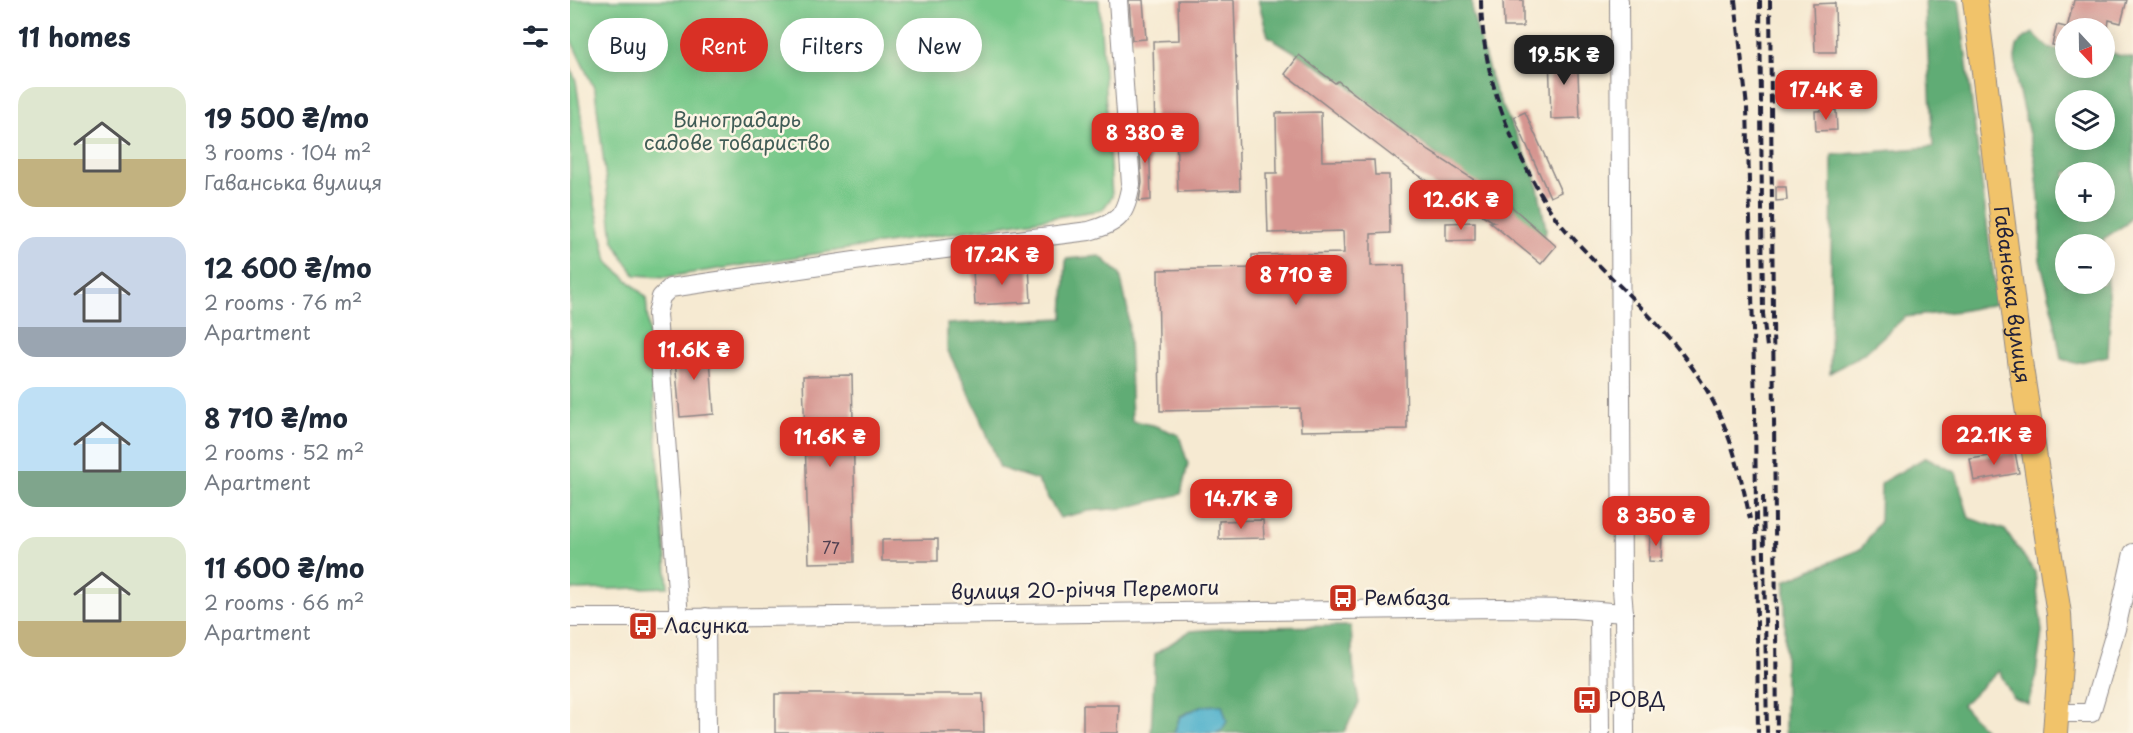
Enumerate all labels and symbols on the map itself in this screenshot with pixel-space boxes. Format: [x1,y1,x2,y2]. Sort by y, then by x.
north arrow [2055,18,2115,78]
pin: 19.5K ₴ [1509,35,1619,86]
pin: 17.4K ₴ [1771,70,1881,121]
park label: Виноградарь садове товариство [644,104,830,157]
pin: 8 380 ₴ [1090,113,1200,164]
pin: 12.6K ₴ [1406,180,1516,231]
street label: Гаванська вулиця [1987,204,2039,385]
pin: 17.2K ₴ [947,235,1057,286]
pin: 8 710 ₴ [1241,255,1351,306]
pin: 11.6K ₴ [639,330,749,381]
pin: 22.1K ₴ [1939,415,2049,466]
pin: 11.6K ₴ [775,417,885,468]
pin: 14.7K ₴ [1186,479,1296,530]
pin: 8 350 ₴ [1601,496,1711,547]
house number: 77 [822,535,840,559]
street label: вулиця 20-річчя Перемоги [951,572,1219,606]
bus stop icon: Рембаза [1327,582,1359,614]
place label: Рембаза [1364,582,1450,612]
bus stop icon: Ласунка [627,610,659,642]
place label: Ласунка [664,610,749,640]
bus stop icon: РОВД [1571,684,1603,716]
place label: РОВД [1608,684,1666,714]

